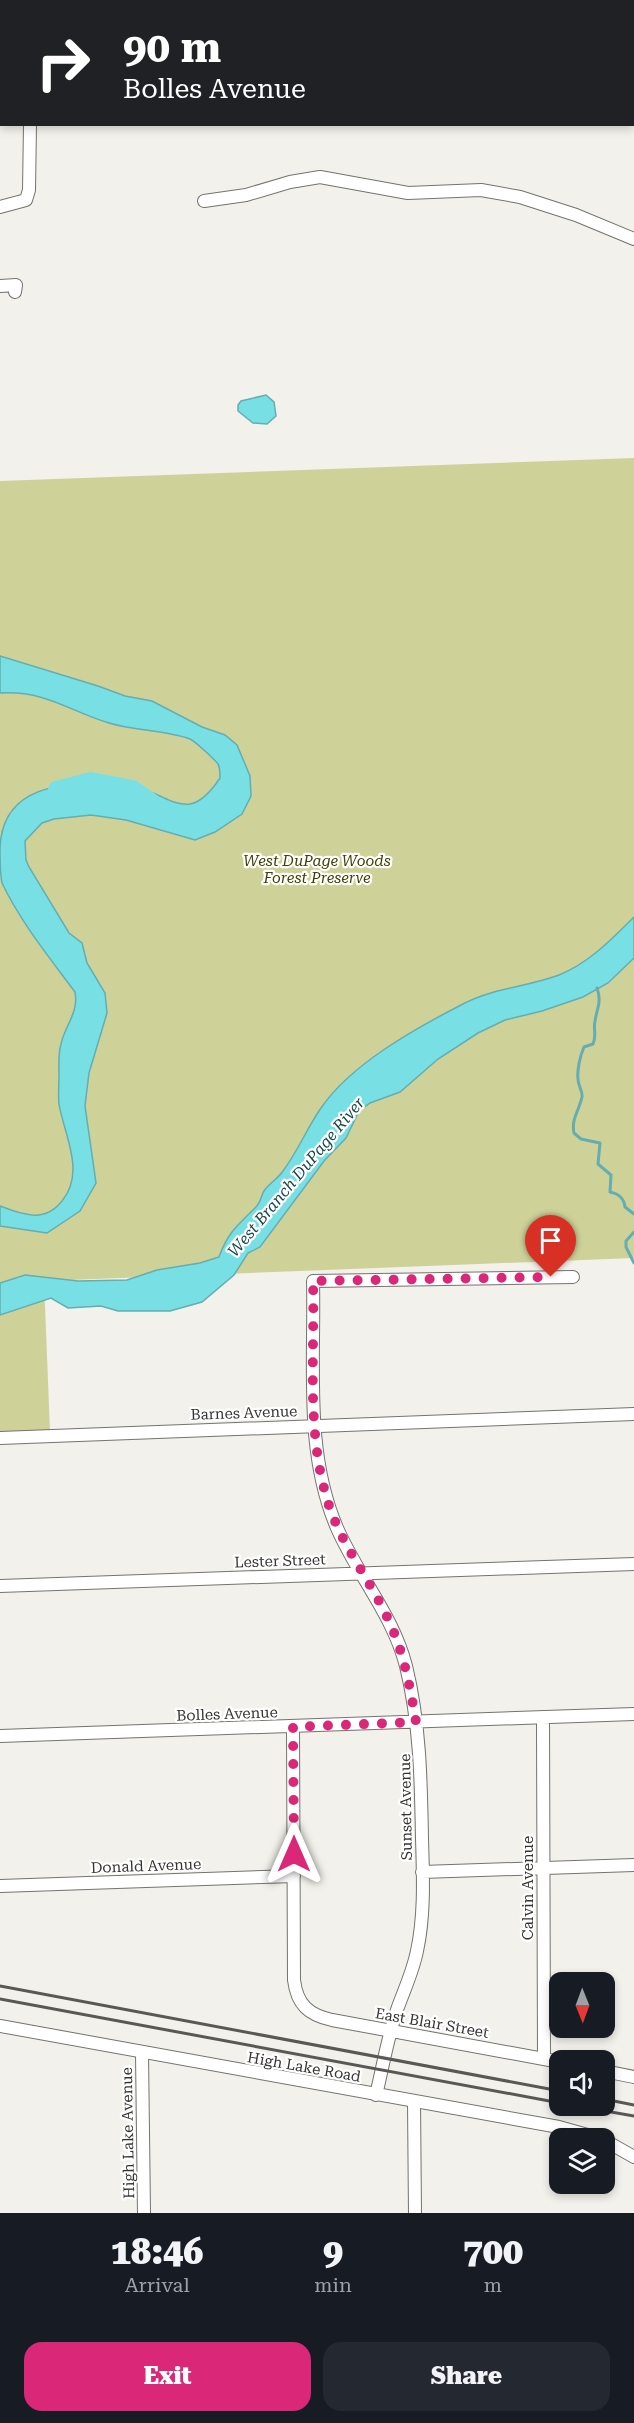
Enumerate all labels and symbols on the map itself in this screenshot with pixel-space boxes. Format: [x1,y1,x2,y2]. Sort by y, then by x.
park label: West DuPage Woods Forest Preserve [243,852,391,887]
water label: West Branch DuPage River [224,1093,369,1261]
pin [525,1215,576,1277]
street label: Barnes Avenue [190,1402,298,1424]
street label: Lester Street [234,1550,326,1572]
street label: Bolles Avenue [176,1703,278,1725]
street label: Sunset Avenue [396,1753,416,1861]
position arrow [262,1822,326,1886]
street label: Calvin Avenue [519,1836,537,1940]
street label: Donald Avenue [90,1855,202,1877]
north arrow [549,1972,615,2038]
street label: East Blair Street [374,2004,491,2042]
street label: High Lake Road [246,2048,362,2086]
street label: High Lake Avenue [118,2067,138,2199]

